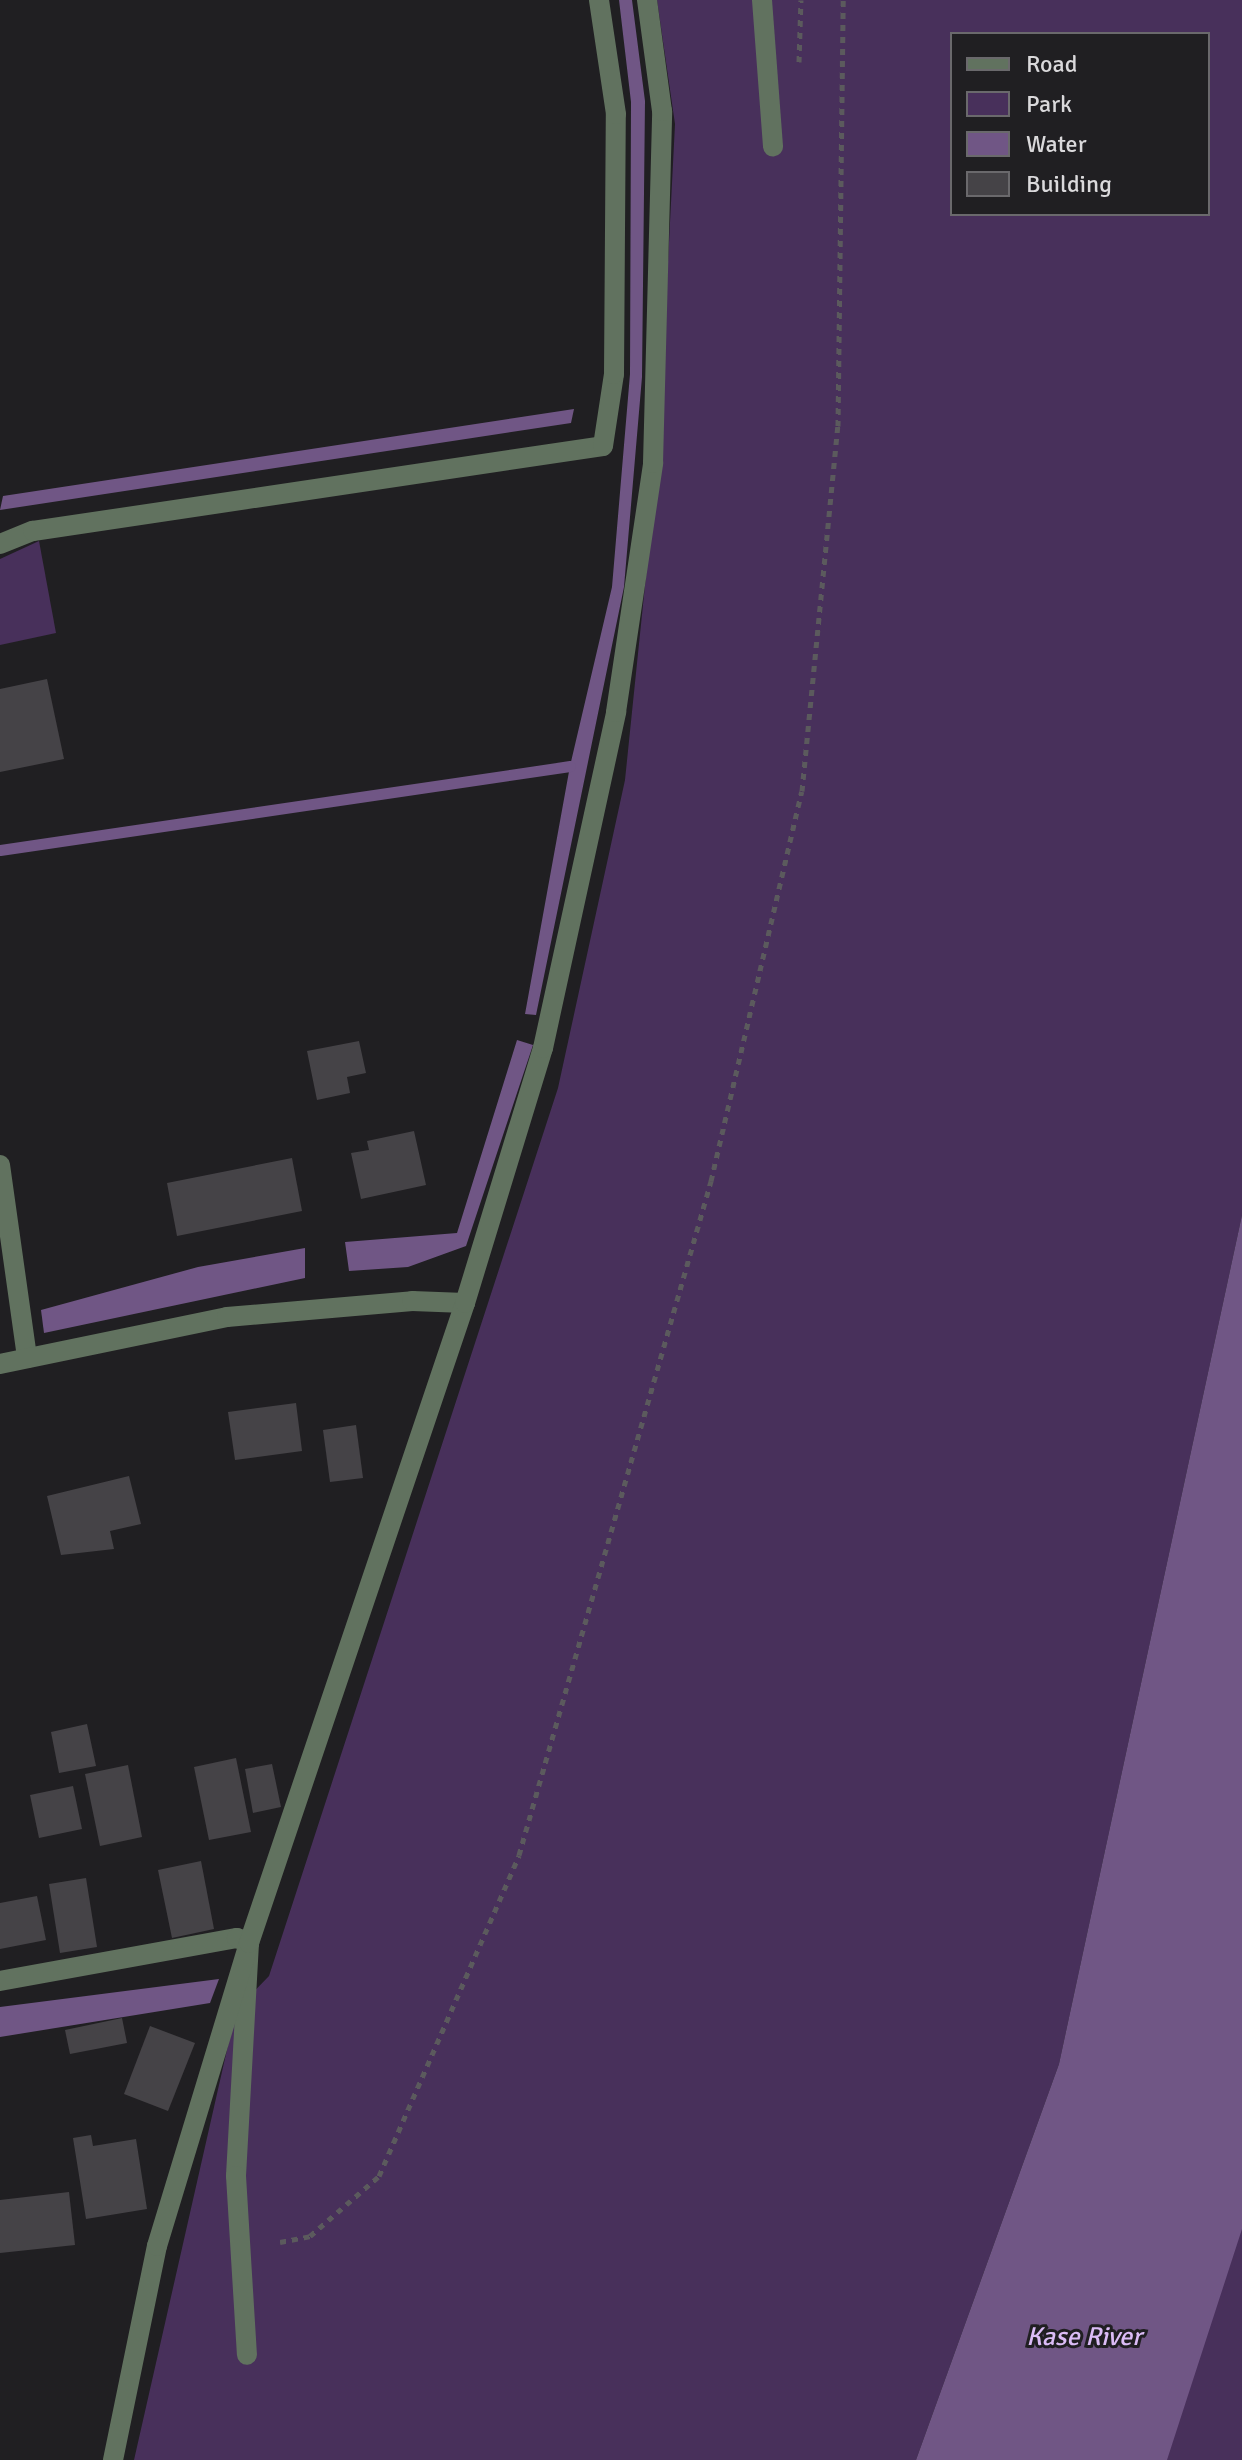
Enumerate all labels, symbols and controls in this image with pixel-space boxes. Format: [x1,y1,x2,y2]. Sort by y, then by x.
legend [950,32,1210,216]
text: Road [1026,49,1077,79]
text: Park [1026,89,1072,119]
text: Water [1026,129,1086,159]
text: Building [1026,169,1112,199]
water label: Kase River [1026,2322,1142,2354]

